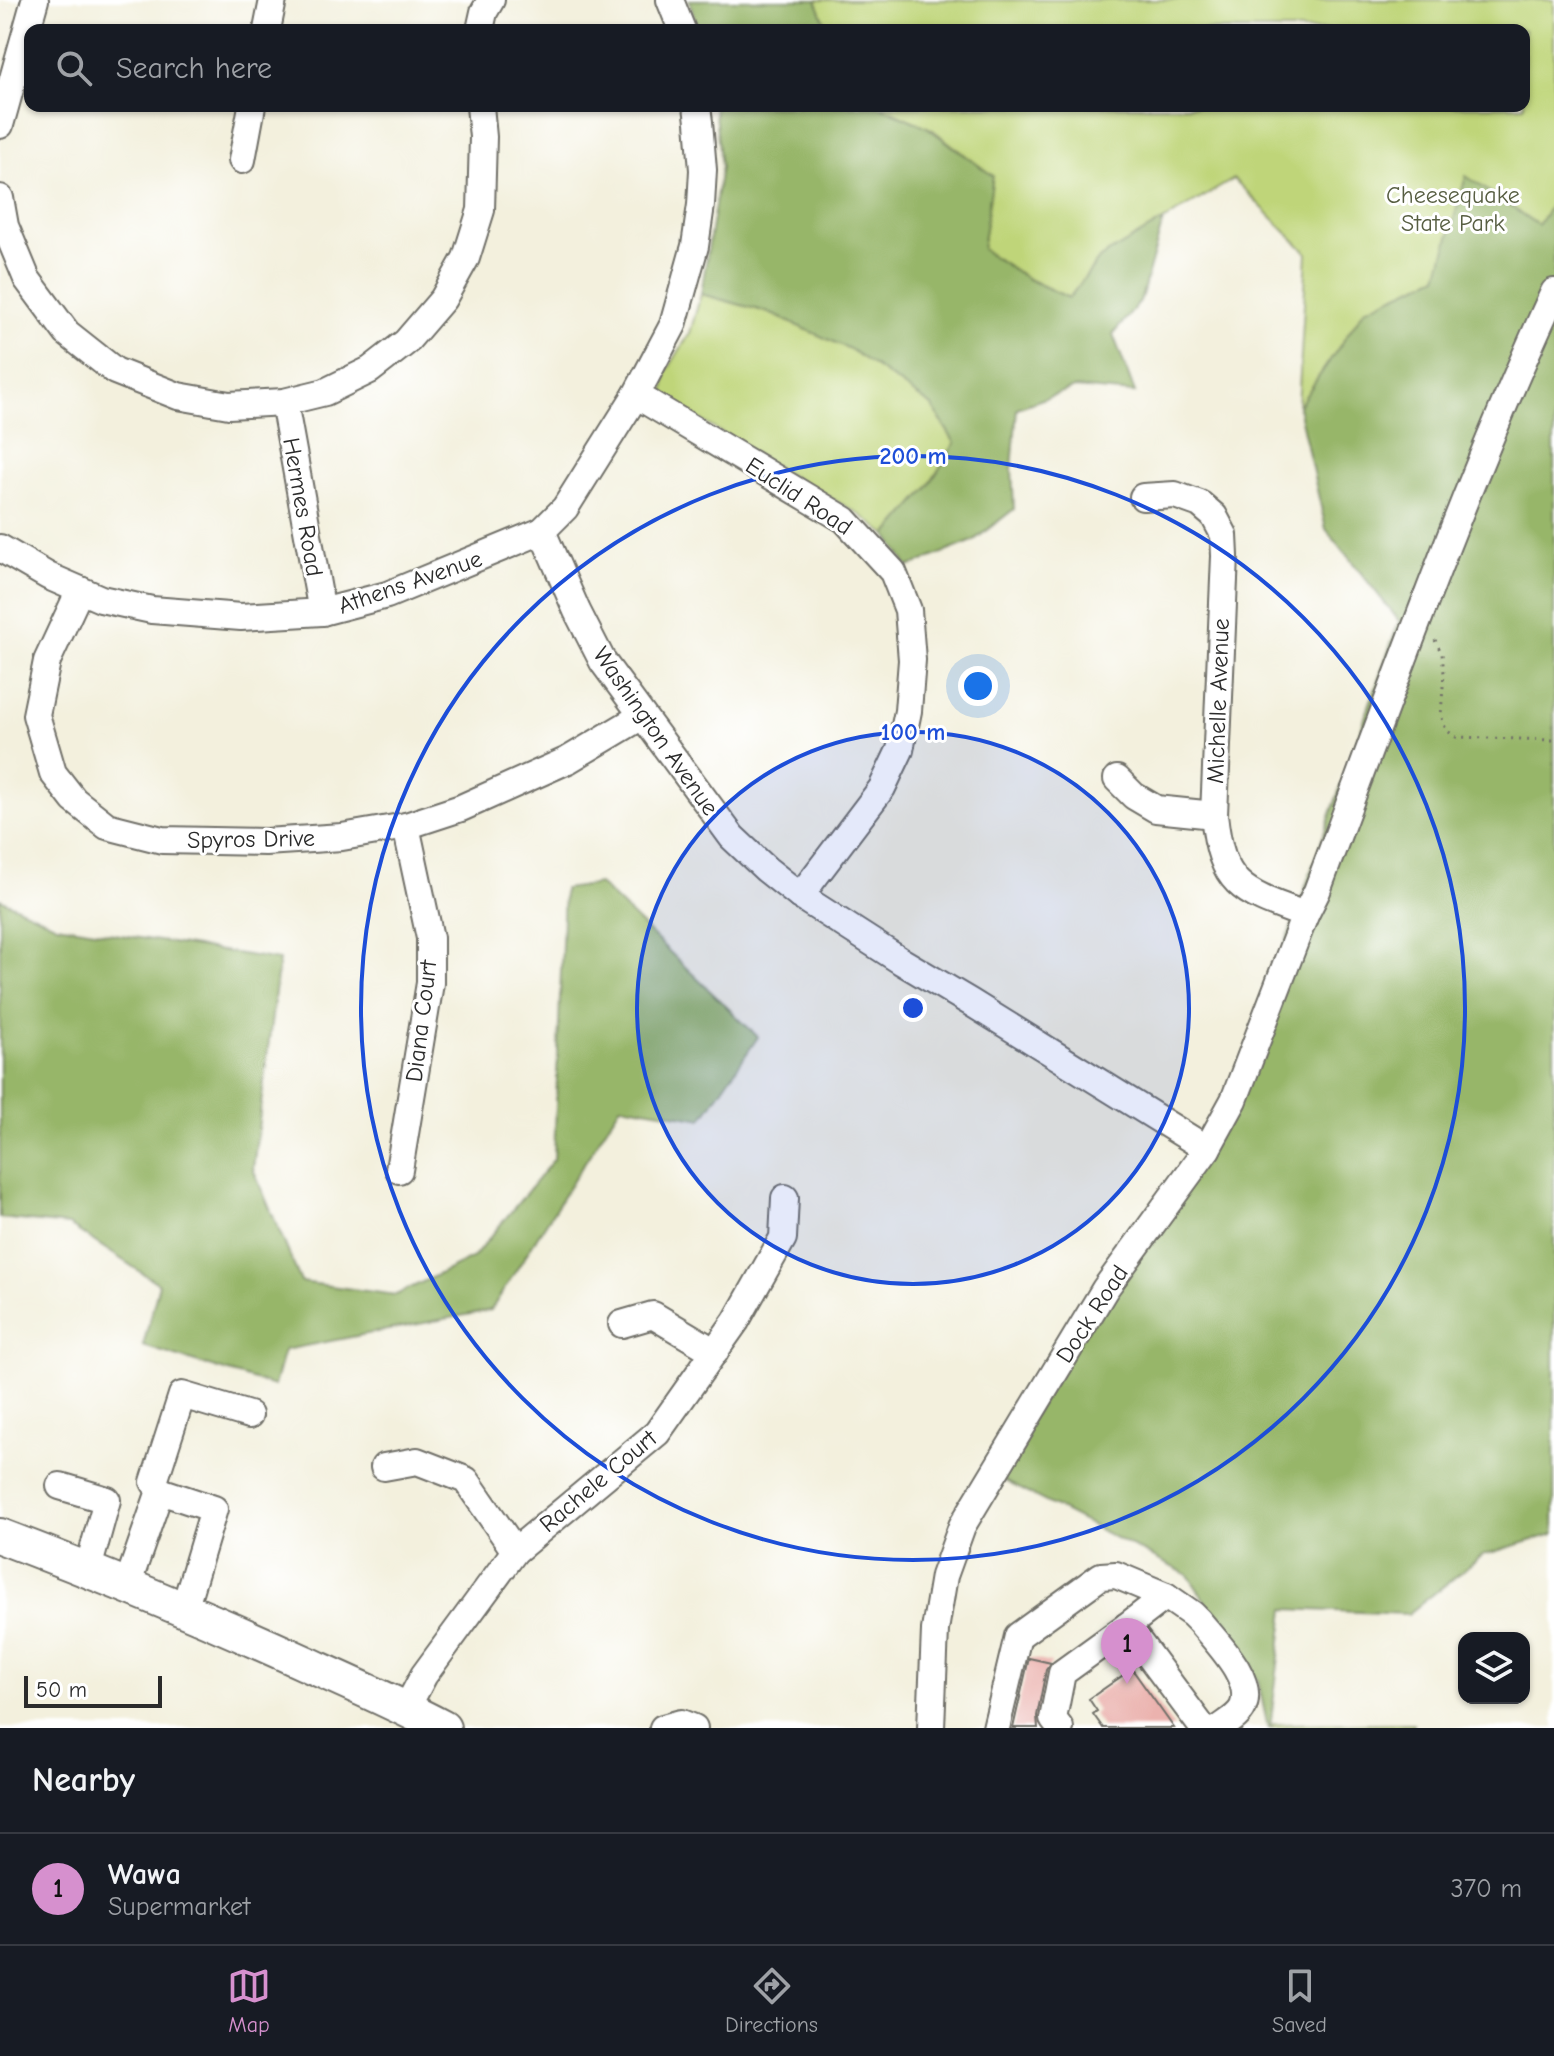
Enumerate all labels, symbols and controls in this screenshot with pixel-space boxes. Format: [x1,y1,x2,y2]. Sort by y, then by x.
search box [24,24,1530,112]
icon: search [52,46,96,90]
text: Search here [116,51,272,86]
park label: Cheesequake State Park [1386,181,1520,237]
street label: Hermes Road [277,435,329,579]
text: 200 m [879,442,947,470]
street label: Euclid Road [740,451,858,541]
street label: Athens Avenue [334,544,486,620]
street label: Michelle Avenue [1201,618,1235,784]
street label: Washington Avenue [587,641,725,821]
your location [958,666,998,706]
text: 100 m [881,718,945,746]
street label: Spyros Drive [187,824,315,854]
street label: Diana Court [400,957,443,1084]
centre of rings [899,994,927,1022]
street label: Dock Road [1050,1260,1134,1368]
street label: Rachele Court [534,1423,663,1538]
pin: 1 [1101,1618,1153,1684]
map controls [1458,1632,1530,1704]
button: layers [1458,1632,1530,1704]
scale bar [24,1672,162,1708]
text: 50 m [36,1677,87,1703]
text: Nearby [32,1760,135,1800]
text: Wawa [108,1857,181,1892]
text: 1 [53,1874,63,1904]
text: 370 m [1451,1874,1522,1904]
text: Supermarket [108,1892,251,1922]
tab: Map [227,1964,271,2038]
tab: Directions [725,1964,818,2038]
tab: Saved [1272,1964,1327,2038]

